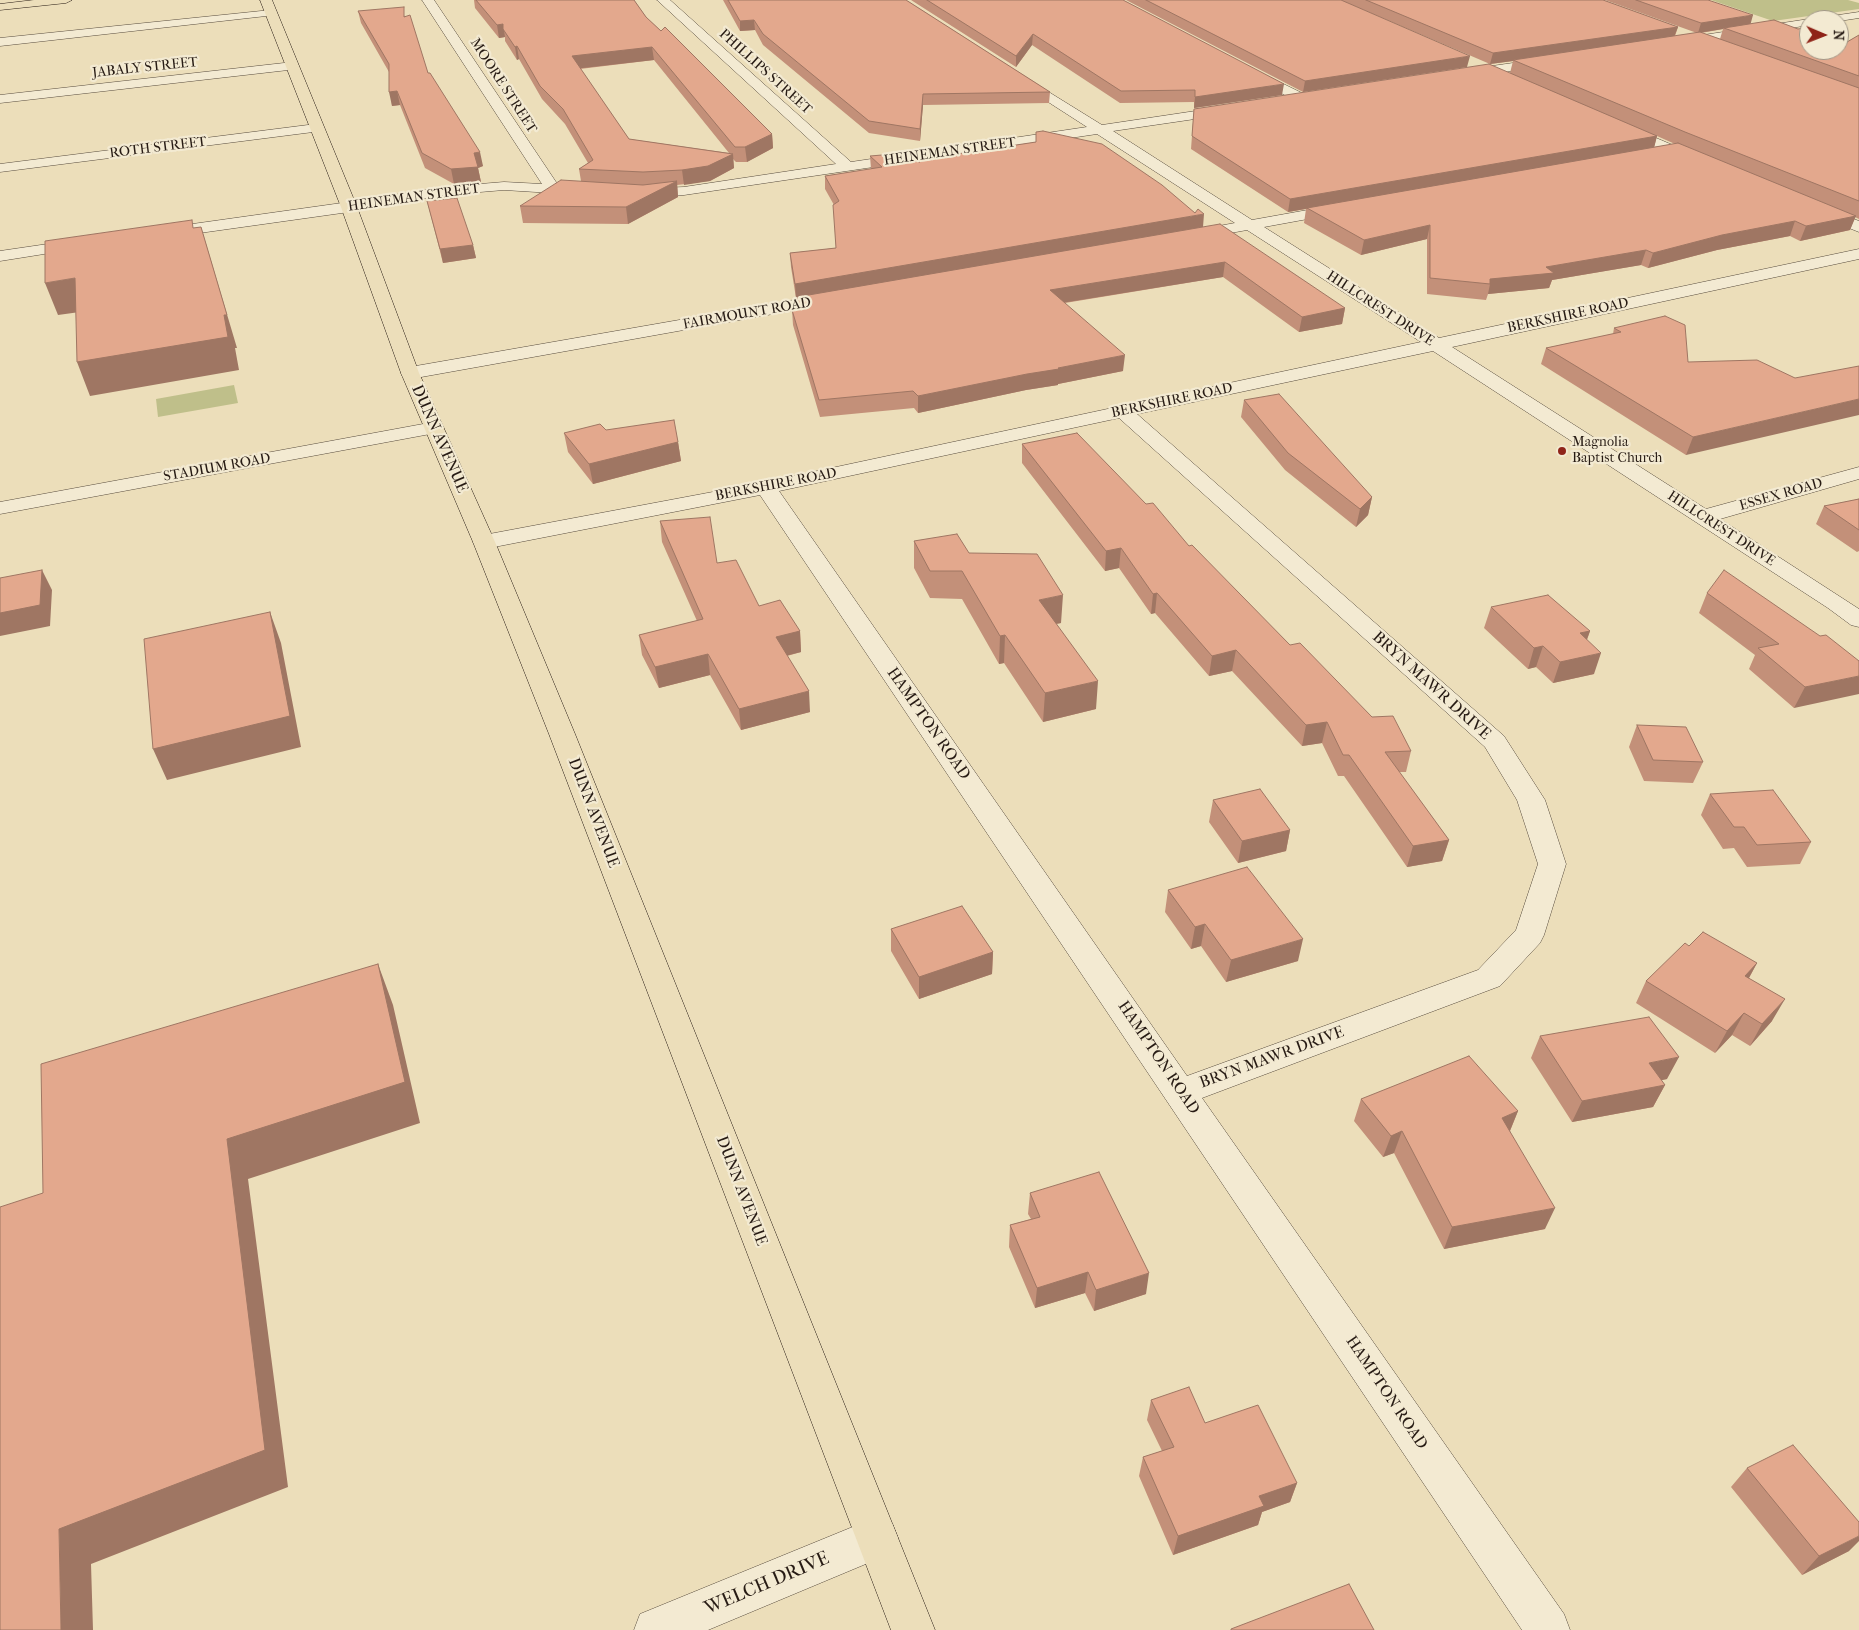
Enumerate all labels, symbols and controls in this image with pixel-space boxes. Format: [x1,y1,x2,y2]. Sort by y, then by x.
north arrow [1799,10,1849,60]
street label: PHILLIPS STREET [715,26,815,118]
text: N [1830,30,1847,41]
street label: MOORE STREET [466,35,540,137]
street label: JABALY STREET [91,54,199,82]
street label: ROTH STREET [109,134,207,162]
street label: HEINEMAN STREET [883,134,1017,170]
street label: HEINEMAN STREET [347,180,481,216]
street label: HILLCREST DRIVE [1323,268,1437,350]
street label: FAIRMOUNT ROAD [682,294,812,334]
street label: BERKSHIRE ROAD [1506,295,1630,337]
street label: BERKSHIRE ROAD [1110,380,1234,422]
street label: DUNN AVENUE [407,382,471,496]
place label: Magnolia Baptist Church [1572,435,1662,468]
marker: Magnolia Baptist Church [1556,445,1568,457]
street label: STADIUM ROAD [162,450,272,486]
street label: BERKSHIRE ROAD [714,465,838,505]
street label: ESSEX ROAD [1737,475,1825,515]
street label: HILLCREST DRIVE [1664,488,1778,570]
street label: BRYN MAWR DRIVE [1368,628,1494,744]
street label: HAMPTON ROAD [882,664,974,784]
street label: DUNN AVENUE [563,755,623,871]
street label: HAMPTON ROAD [1113,998,1203,1118]
street label: BRYN MAWR DRIVE [1197,1023,1347,1093]
street label: DUNN AVENUE [711,1133,771,1249]
street label: HAMPTON ROAD [1341,1333,1431,1453]
street label: WELCH DRIVE [701,1548,833,1620]

